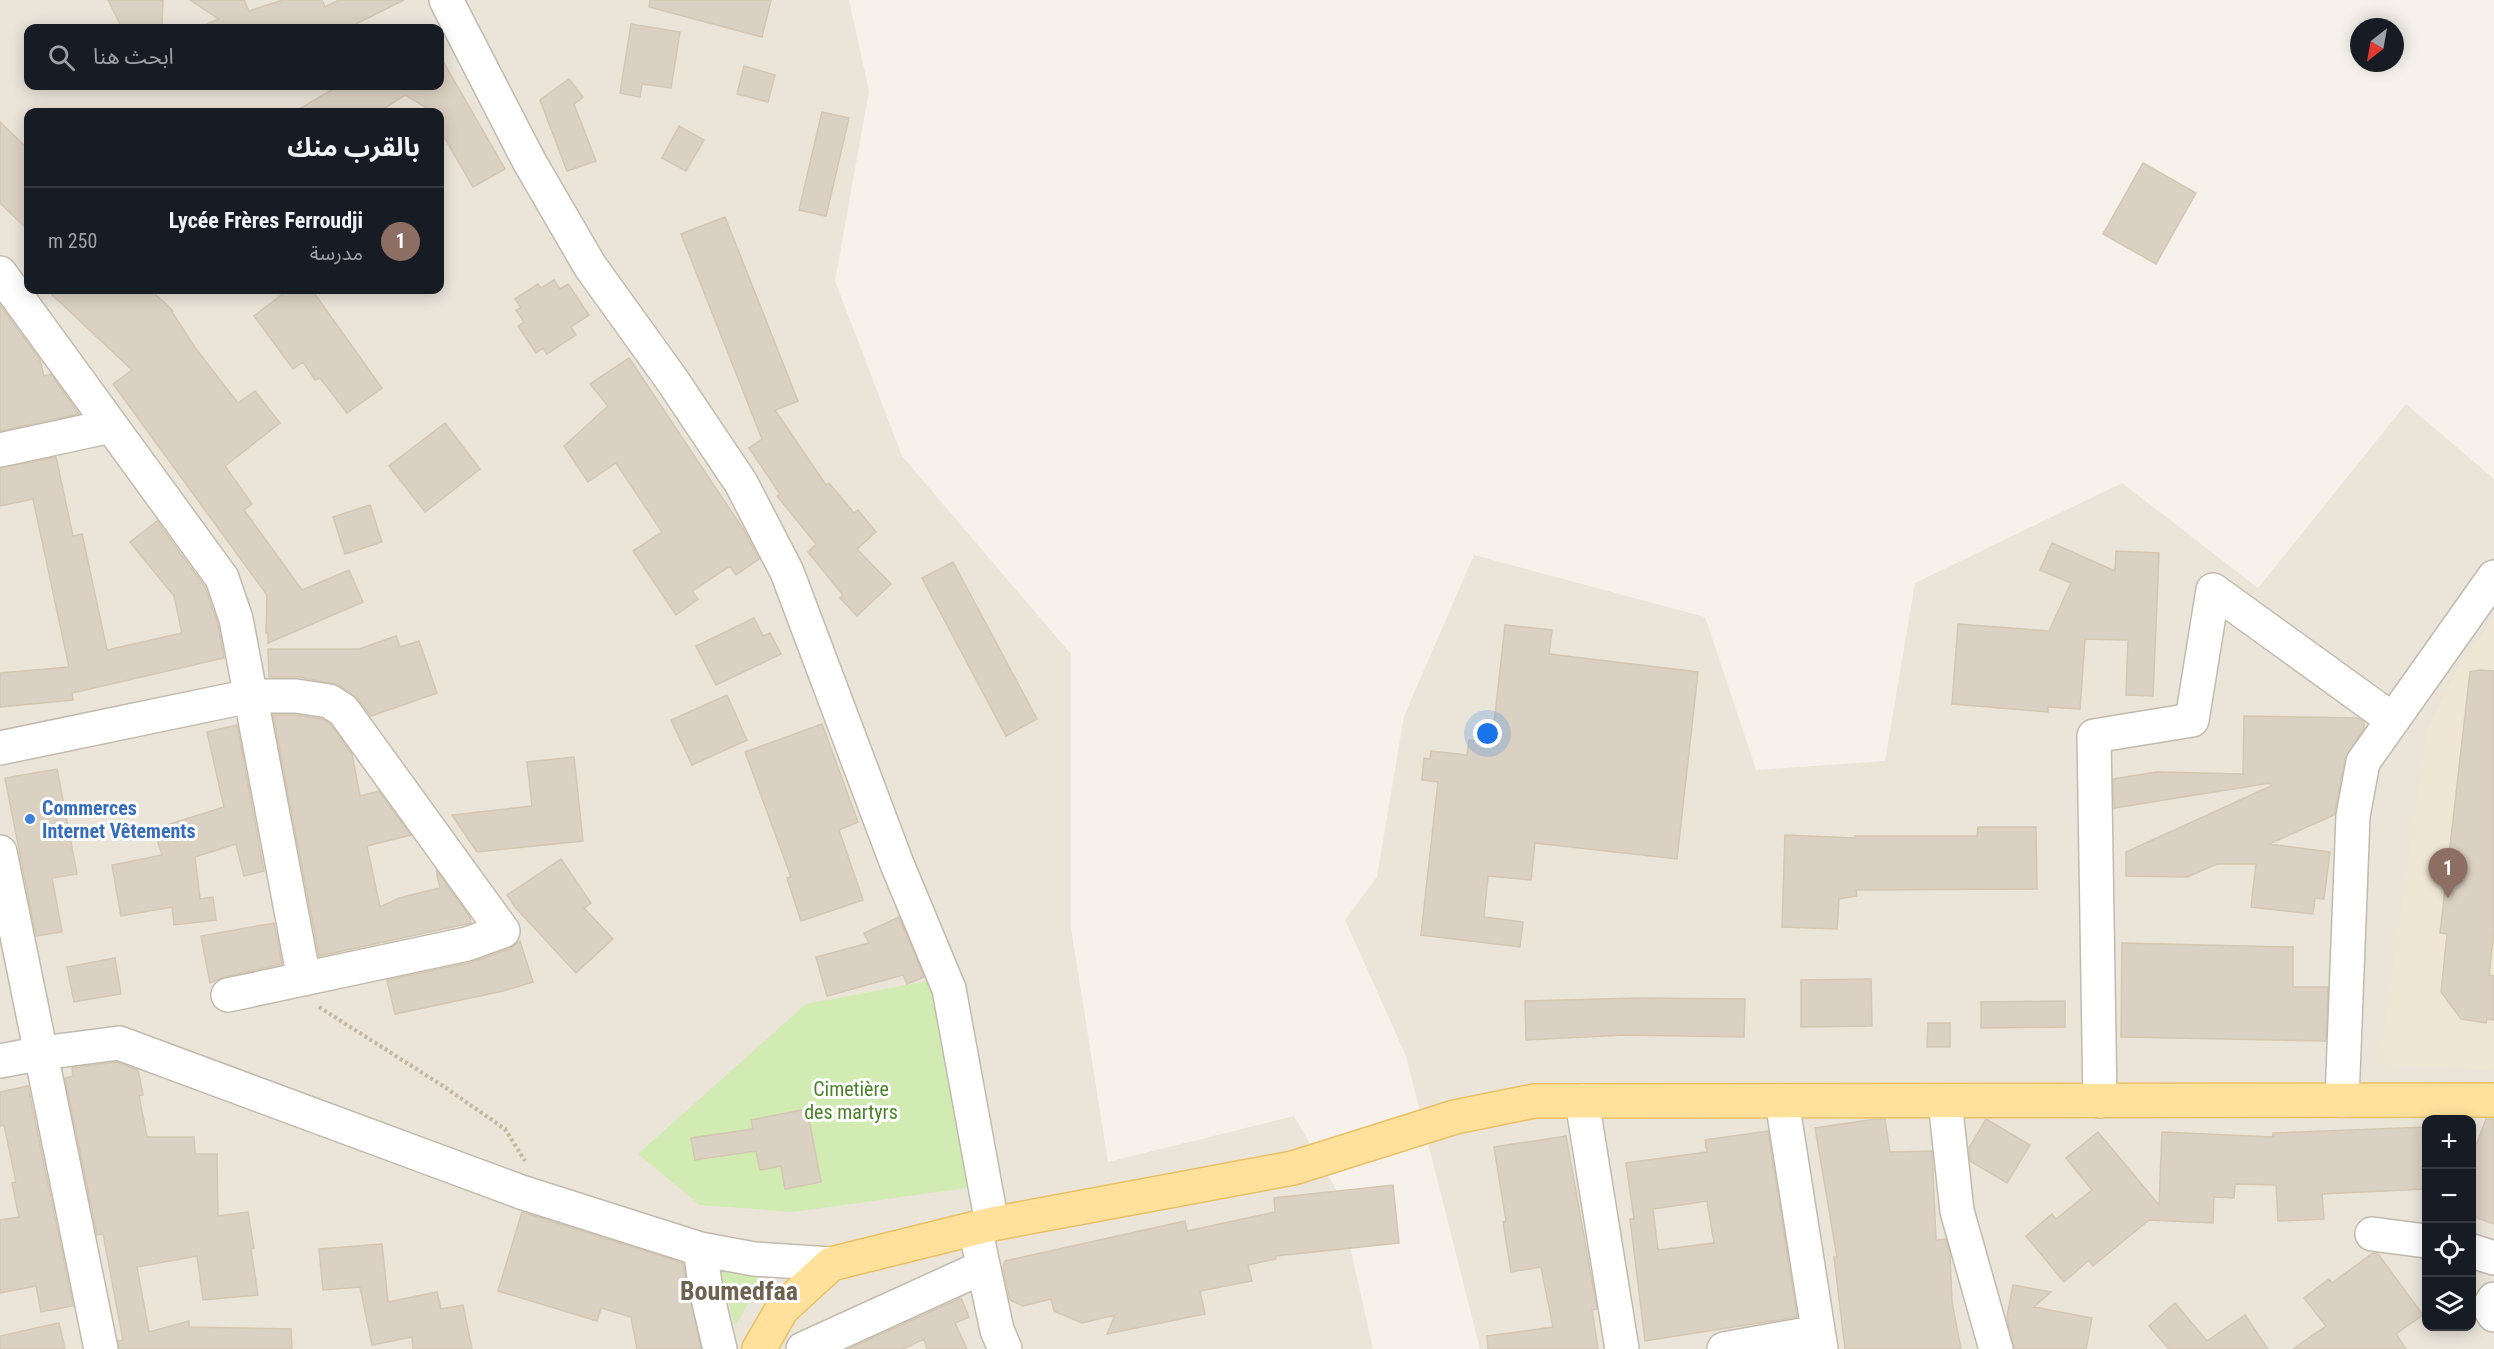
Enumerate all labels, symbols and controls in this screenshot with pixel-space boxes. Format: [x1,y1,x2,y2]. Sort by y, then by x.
north arrow [2350,18,2404,72]
search box [24,24,444,90]
icon: search [45,41,78,74]
text: ابحث هنا [93,44,174,69]
text: بالقرب منك [287,132,420,162]
text: Lycée Frères Ferroudji [169,208,363,233]
text: 250 m [48,229,97,253]
text: 1 [395,229,406,253]
text: مدرسة [310,241,363,265]
your location [1473,719,1502,748]
place label: Commerces Internet Vêtements [42,796,196,843]
marker: Commerces Internet Vêtements [23,812,37,826]
pin: 1 [2428,848,2468,898]
park label: Cimetière des martyrs [804,1077,898,1124]
map controls [2422,1115,2476,1331]
button: + [2422,1115,2476,1169]
button: − [2422,1169,2476,1223]
button: locate [2422,1223,2476,1277]
district label: Boumedfaa [680,1276,798,1306]
button: layers [2422,1277,2476,1331]

